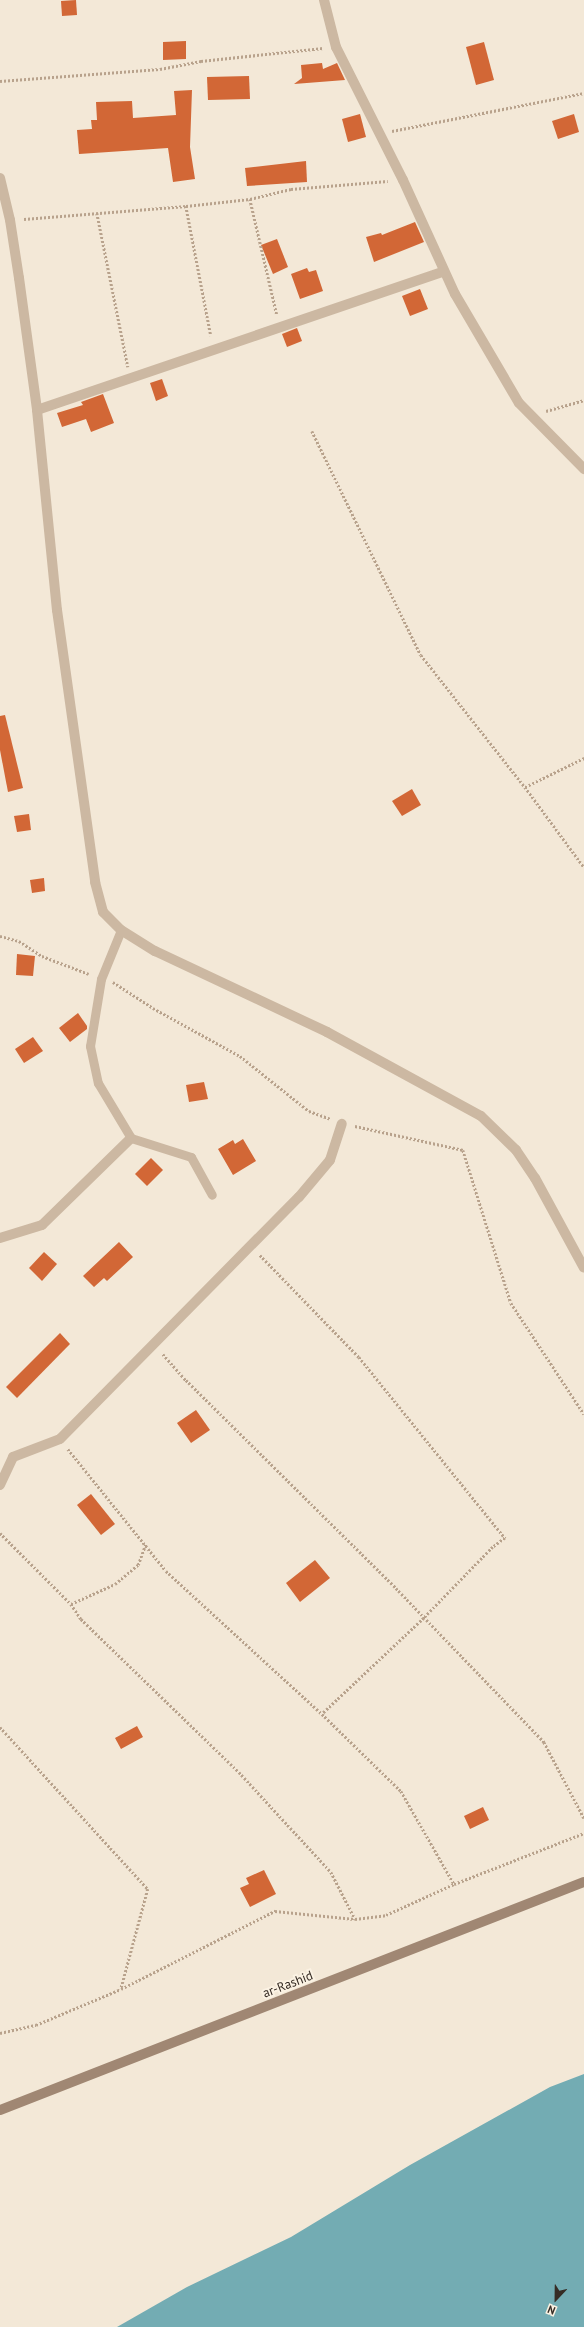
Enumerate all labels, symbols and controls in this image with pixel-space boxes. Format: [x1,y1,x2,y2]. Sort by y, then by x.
street label: ar-Rashid [261,1968,315,2002]
north arrow [536,2279,576,2319]
text: N [546,2302,557,2318]

